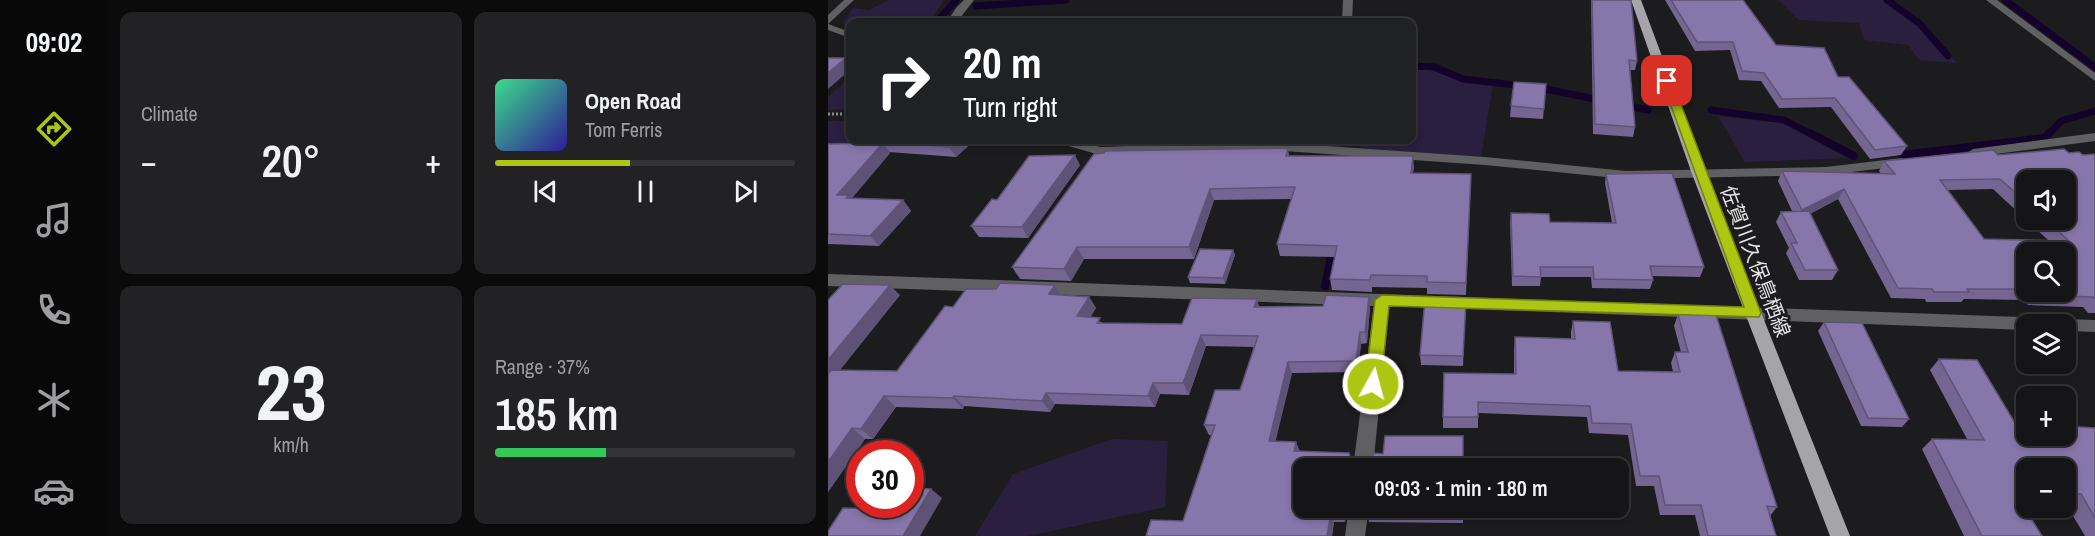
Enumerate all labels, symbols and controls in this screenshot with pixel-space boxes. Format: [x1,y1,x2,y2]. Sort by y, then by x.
text: 09:02 [26,24,82,60]
text: 20 m [963,35,1042,91]
icon: right [864,42,942,120]
pin [1641,55,1692,106]
icon: arrive [1650,64,1683,97]
text: Open Road [585,86,681,116]
text: Turn right [963,89,1057,125]
text: Climate [141,100,198,127]
icon: directions [33,108,75,150]
text: Tom Ferris [585,116,663,143]
text: 20° [261,130,321,191]
text: − [141,139,157,183]
text: + [425,139,441,183]
map controls [2016,170,2076,518]
button: sound [2016,170,2076,230]
icon: previous [529,175,562,208]
icon: pause [629,175,662,208]
icon: next [729,175,762,208]
street label: 佐賀川久保鳥栖線 [1715,181,1797,341]
icon: music [33,199,75,241]
button: search [2016,242,2076,302]
icon: phone [33,289,75,331]
button: layers [2016,314,2076,374]
text: 23 [255,339,327,444]
position arrow [1341,352,1405,416]
text: Range · 37% [495,353,590,380]
icon: climate [33,379,75,421]
text: 185 km [495,383,619,444]
button: + [2016,386,2076,446]
text: km/h [273,431,309,458]
speed limit sign: 30 [846,440,924,518]
button: − [2016,458,2076,518]
icon: car [33,470,75,512]
text: 09:03 · 1 min · 180 m [1374,473,1548,503]

